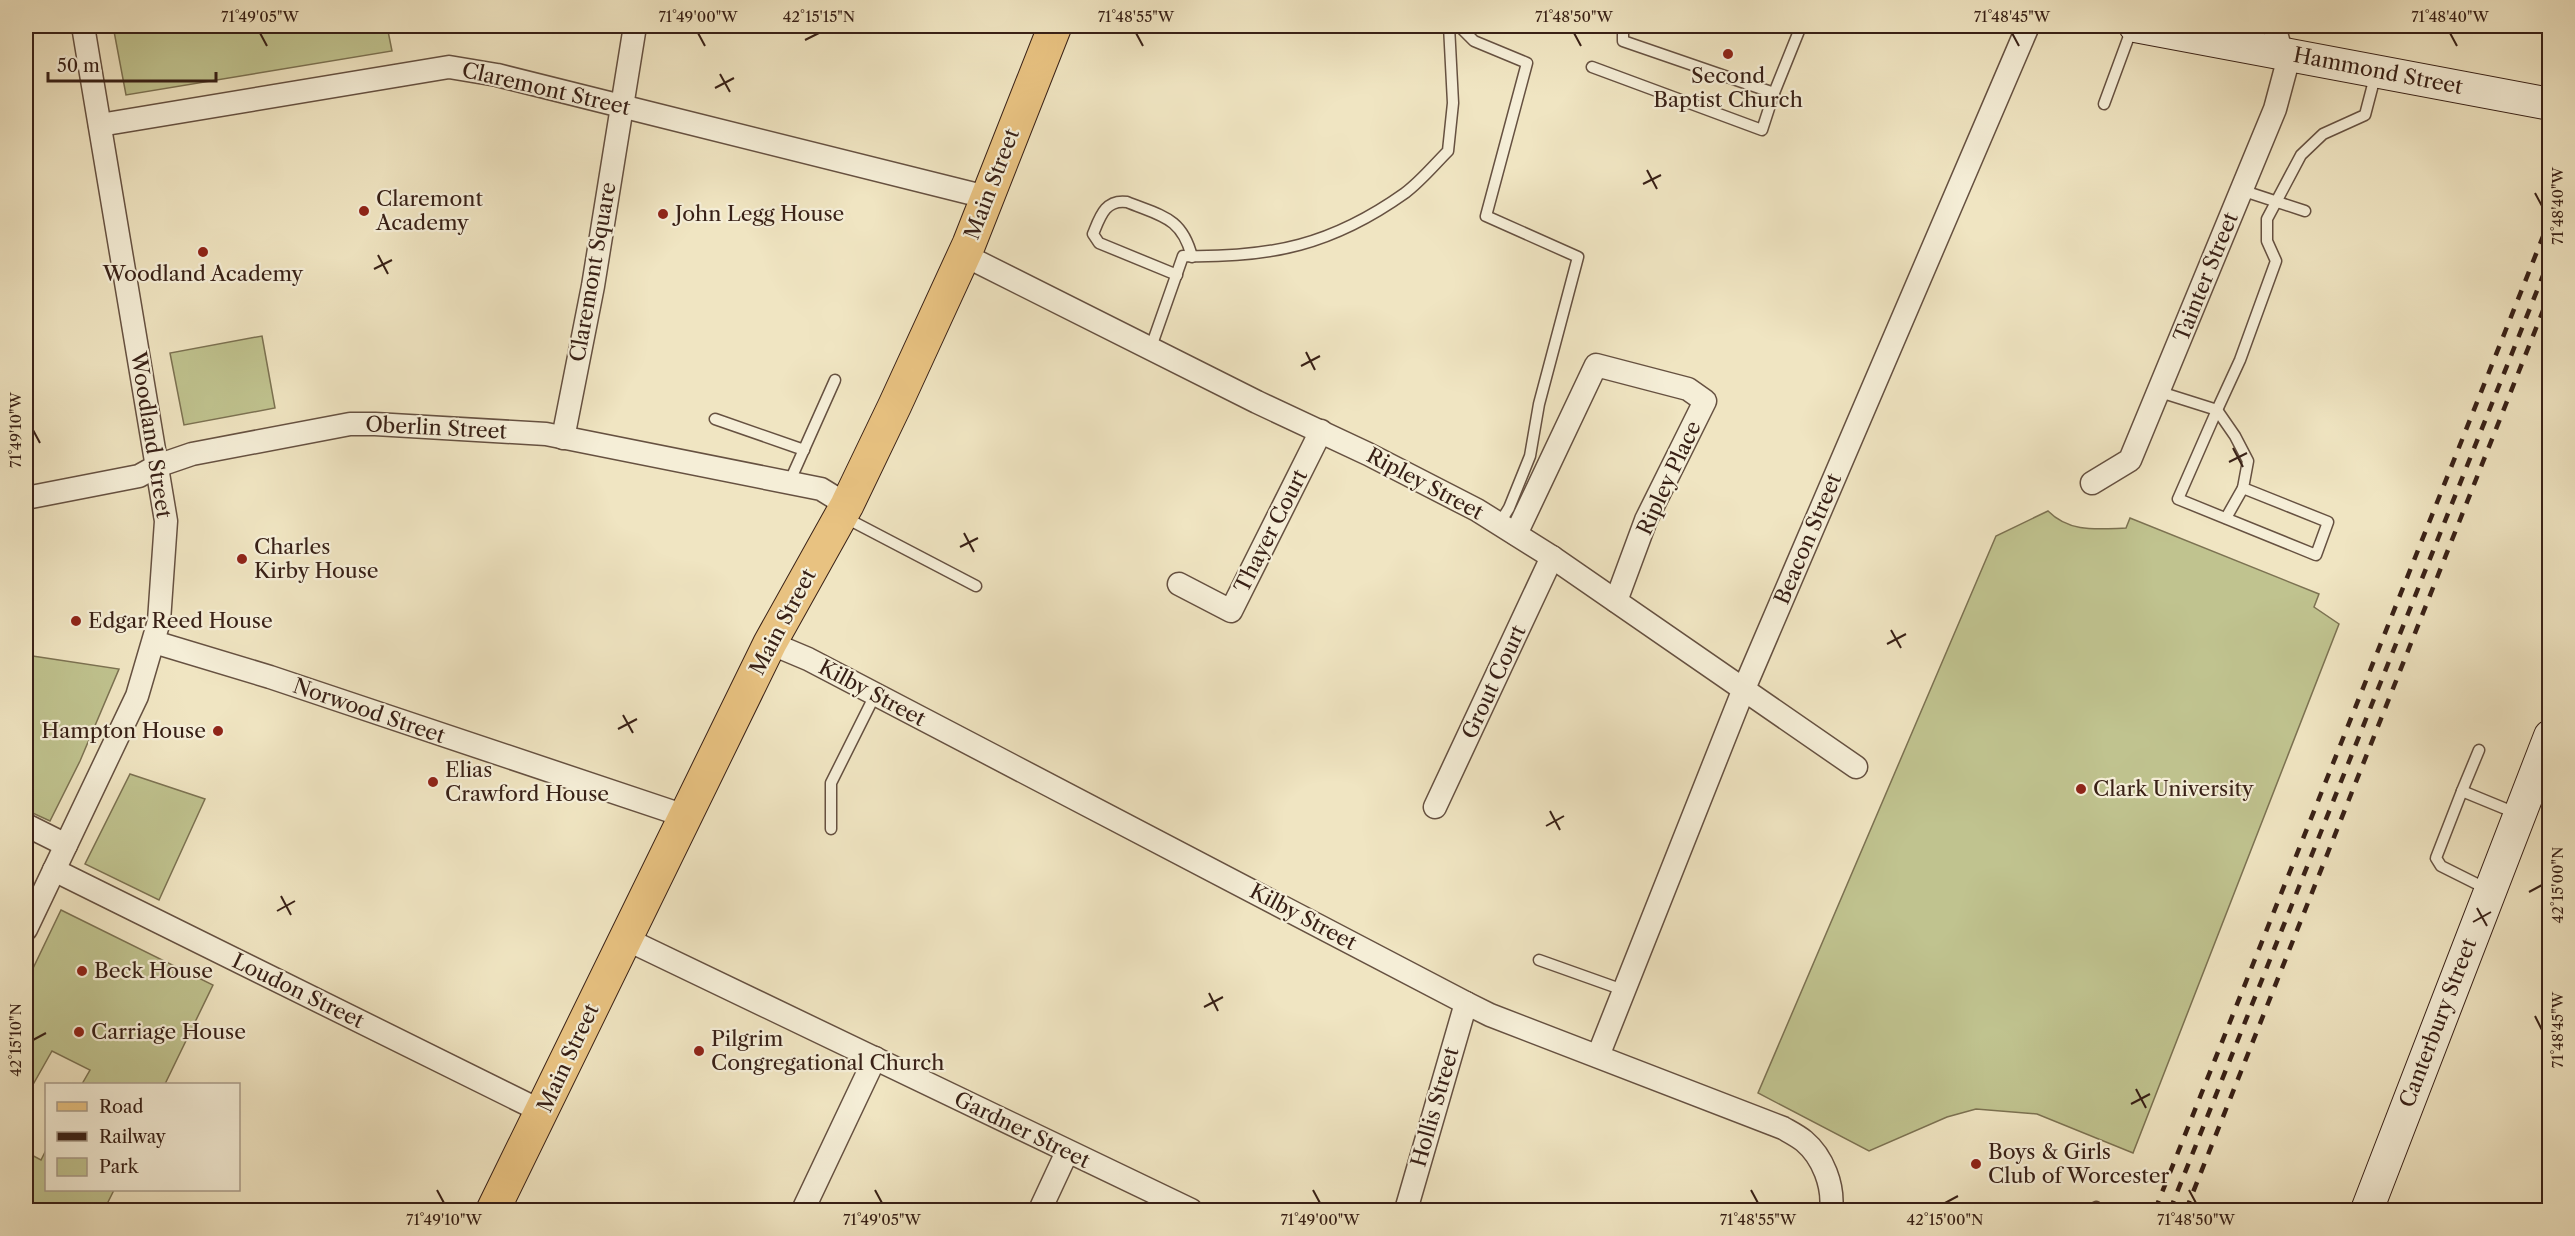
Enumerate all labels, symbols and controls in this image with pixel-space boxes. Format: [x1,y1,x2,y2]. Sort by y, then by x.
text: 71°49'05"W [221,7,299,26]
text: 71°49'00"W [658,7,738,26]
text: 42°15'15"N [783,7,855,26]
text: 71°48'55"W [1098,7,1175,26]
text: 71°48'50"W [1535,7,1614,26]
text: 71°48'45"W [1974,7,2051,26]
text: 71°48'40"W [2411,7,2489,26]
street label: Hammond Street [2291,42,2465,99]
scale bar [48,45,216,83]
marker: Second Baptist Church [1721,47,1735,61]
text: 50 m [57,55,100,77]
street label: Claremont Street [460,57,633,120]
place label: Second Baptist Church [1653,63,1803,112]
street label: Main Street [959,124,1024,243]
text: 71°48'40"W [2548,167,2567,245]
street label: Claremont Square [564,180,621,364]
place label: Claremont Academy [375,186,483,235]
place label: John Legg House [672,201,844,226]
marker: Claremont Academy [357,204,371,218]
marker: John Legg House [656,207,670,221]
street label: Tainter Street [2168,208,2243,345]
marker: Woodland Academy [196,245,210,259]
place label: Woodland Academy [102,261,303,286]
street label: Woodland Street [126,349,177,520]
text: 71°49'10"W [6,391,25,468]
street label: Oberlin Street [365,411,508,444]
street label: Ripley Place [1631,417,1706,539]
street label: Ripley Street [1363,442,1488,525]
street label: Thayer Court [1229,465,1313,596]
street label: Beacon Street [1769,469,1847,608]
place label: Charles Kirby House [254,534,379,583]
marker: Charles Kirby House [235,552,249,566]
street label: Main Street [744,564,821,679]
place label: Edgar Reed House [88,608,273,633]
marker: Edgar Reed House [69,614,83,628]
street label: Grout Court [1456,620,1531,743]
street label: Kilby Street [815,654,930,731]
street label: Norwood Street [290,673,449,748]
place label: Hampton House [41,718,206,743]
marker: Hampton House [211,724,225,738]
place label: Elias Crawford House [445,757,609,806]
marker: Elias Crawford House [426,775,440,789]
place label: Clark University [2093,776,2254,801]
marker: Clark University [2074,782,2088,796]
text: 42°15'00"N [2548,847,2567,923]
street label: Kilby Street [1246,878,1361,955]
street label: Canterbury Street [2394,934,2481,1111]
street label: Loudon Street [228,948,369,1033]
place label: Beck House [94,958,213,983]
marker: Beck House [75,964,89,978]
text: 71°48'45"W [2548,991,2567,1068]
street label: Main Street [532,999,604,1116]
text: 42°15'10"N [6,1003,25,1077]
place label: Carriage House [91,1019,246,1044]
marker: Carriage House [72,1025,86,1039]
place label: Pilgrim Congregational Church [711,1026,944,1075]
marker: Pilgrim Congregational Church [692,1044,706,1058]
street label: Hollis Street [1405,1044,1464,1170]
legend [45,1083,240,1191]
street label: Gardner Street [950,1086,1095,1173]
text: Road [99,1096,144,1118]
text: Railway [99,1126,167,1148]
place label: Boys & Girls Club of Worcester [1988,1139,2169,1188]
text: Park [99,1156,140,1178]
marker: Boys & Girls Club of Worcester [1969,1157,1983,1171]
text: 71°49'10"W [406,1210,483,1229]
text: 71°49'05"W [843,1210,921,1229]
text: 71°49'00"W [1280,1210,1360,1229]
text: 71°48'55"W [1720,1210,1797,1229]
text: 42°15'00"N [1907,1210,1983,1229]
text: 71°48'50"W [2157,1210,2236,1229]

